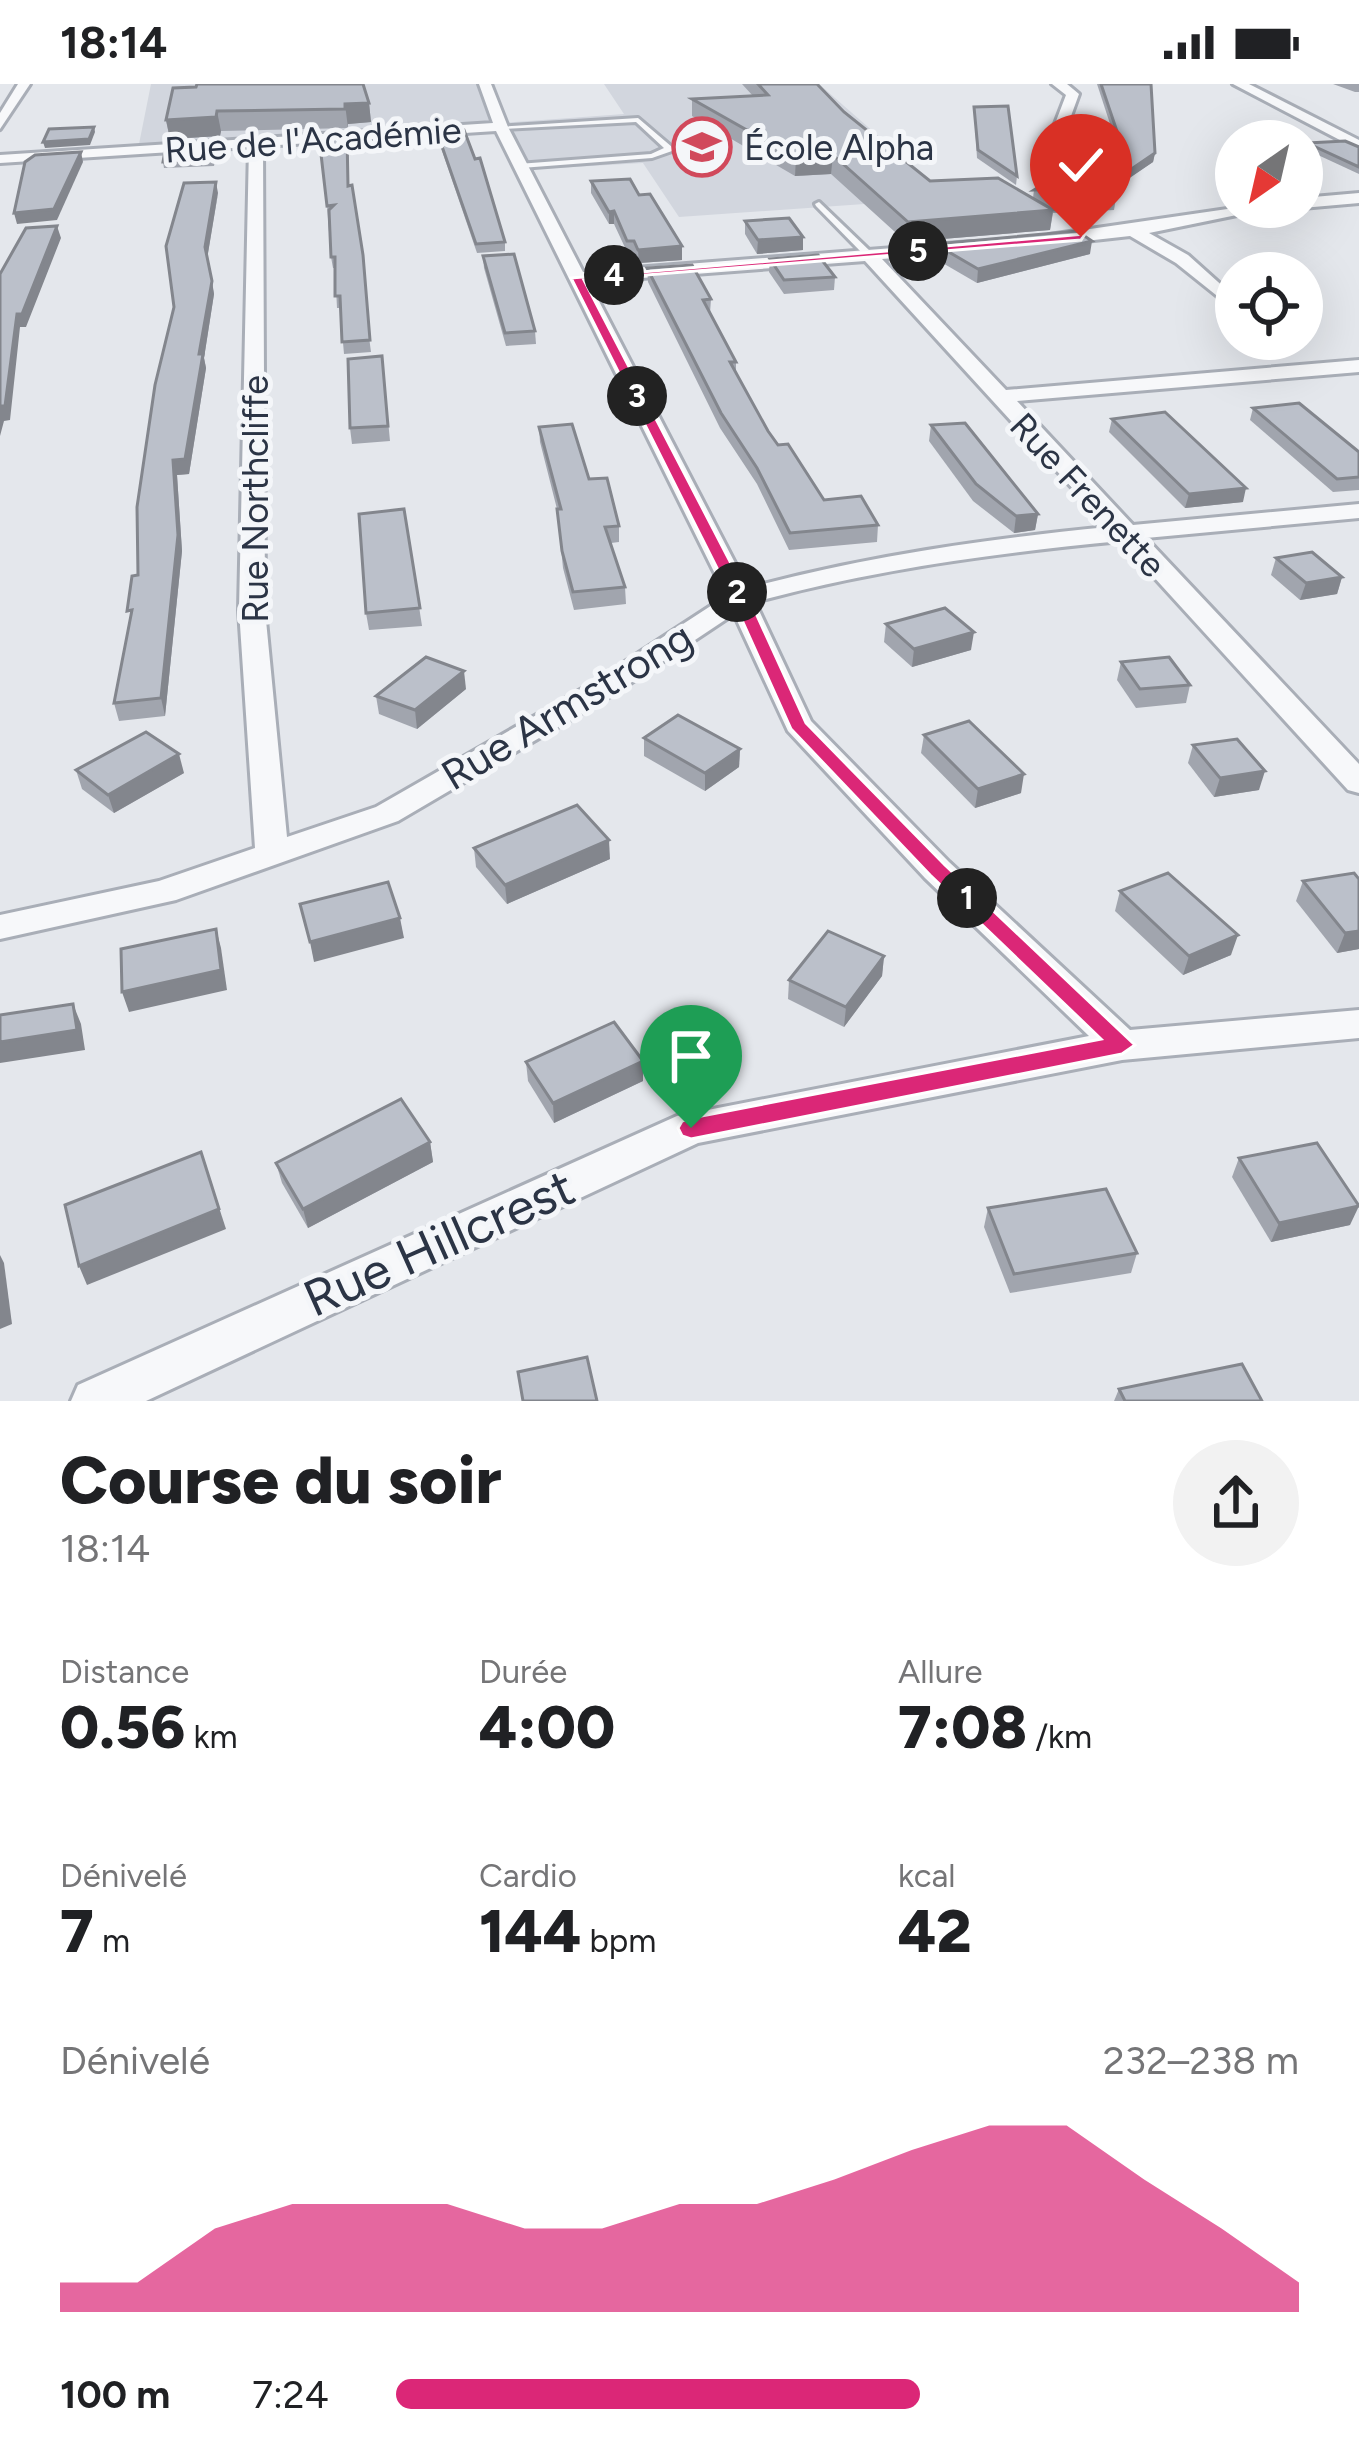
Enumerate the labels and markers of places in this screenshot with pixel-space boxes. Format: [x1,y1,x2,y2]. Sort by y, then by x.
pin [1030,114,1132,237]
school or university icon: École Alpha [671,116,733,178]
place label: École Alpha [744,126,934,169]
pin: 5 [888,221,948,281]
pin: 4 [584,245,644,305]
pin: 3 [607,366,667,426]
pin: 2 [707,562,767,622]
pin: 1 [937,868,997,928]
pin [640,1005,742,1128]

